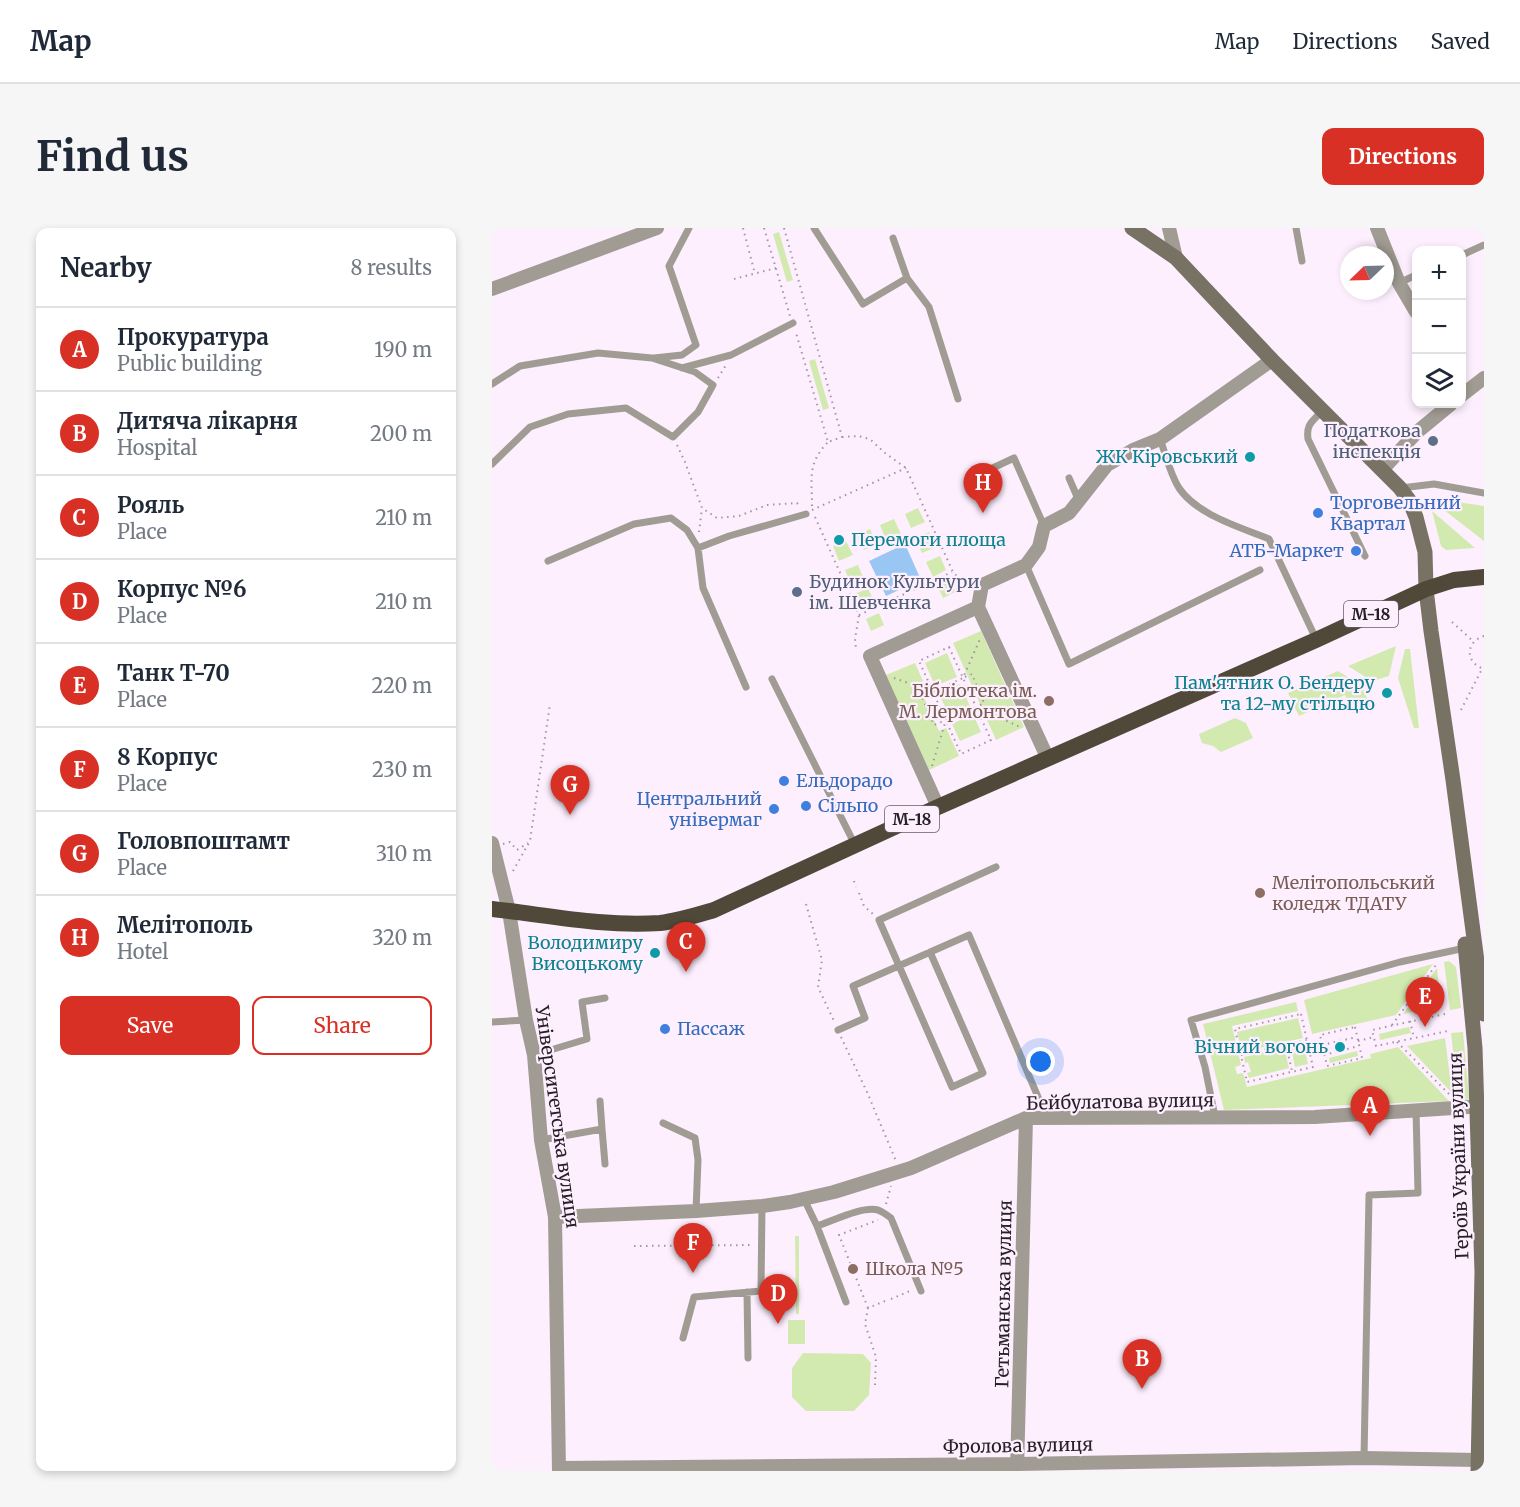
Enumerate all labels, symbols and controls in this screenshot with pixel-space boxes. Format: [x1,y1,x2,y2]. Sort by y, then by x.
text: Map [30,23,92,59]
text: Map [1215,28,1259,55]
text: Directions [1292,28,1397,55]
text: Saved [1430,28,1490,55]
button: Directions [1322,128,1484,185]
text: Find us [36,130,189,182]
north arrow [1340,246,1394,300]
map controls [1412,246,1466,408]
button: + [1412,246,1466,300]
text: Nearby [60,251,152,284]
text: 8 results [350,255,432,280]
button: − [1412,300,1466,354]
text: Прокуратура [117,323,269,351]
text: A [72,337,87,362]
text: 190 m [374,337,432,362]
text: Public building [117,351,262,376]
button: layers [1412,354,1466,408]
text: Дитяча лікарня [117,407,298,435]
place label: Податкова інспекція [1323,419,1421,463]
text: B [73,421,86,446]
text: 200 m [370,421,432,446]
marker: Податкова інспекція [1426,434,1440,448]
text: Hospital [117,435,197,460]
place label: ЖК Кіровський [1096,445,1238,468]
marker: ЖК Кіровський [1243,450,1257,464]
pin: H [964,464,1002,513]
text: Рояль [117,491,184,519]
place label: Торговельний Квартал [1330,491,1461,535]
text: C [73,505,86,530]
text: 210 m [375,505,432,530]
marker: Торговельний Квартал [1311,506,1325,520]
text: Place [117,519,167,544]
place label: Перемоги площа [851,528,1006,551]
marker: Перемоги площа [832,533,846,547]
place label: АТБ-Маркет [1228,539,1344,562]
marker: АТБ-Маркет [1349,544,1363,558]
place label: Будинок Культури ім. Шевченка [809,570,980,614]
text: Корпус №6 [117,575,246,603]
marker: Будинок Культури ім. Шевченка [790,585,804,599]
text: D [72,589,87,614]
text: 210 m [375,589,432,614]
road number: М-18 [1344,601,1398,627]
text: Place [117,603,167,628]
text: Танк Т-70 [117,659,230,687]
place label: Пам'ятник О. Бендеру та 12-му стільцю [1174,671,1376,715]
text: E [73,673,86,698]
text: 220 m [372,673,432,698]
place label: Бібліотека ім. М. Лермонтова [899,679,1037,723]
marker: Пам'ятник О. Бендеру та 12-му стільцю [1380,686,1394,700]
text: Place [117,687,167,712]
marker: Бібліотека ім. М. Лермонтова [1042,694,1056,708]
text: 8 Корпус [117,743,218,771]
text: F [73,757,86,782]
text: 230 m [372,757,432,782]
pin: G [550,766,590,815]
place label: Ельдорадо [796,769,893,792]
text: Place [117,771,167,796]
marker: Ельдорадо [777,774,791,788]
place label: Центральний універмаг [637,787,762,831]
place label: Сільпо [818,794,878,817]
marker: Сільпо [799,799,813,813]
marker: Центральний універмаг [767,802,781,816]
road number: М-18 [885,806,939,832]
text: Головпоштамт [117,827,290,855]
text: G [72,841,87,866]
text: 310 m [376,841,432,866]
text: Place [117,855,167,880]
place label: Мелітопольський коледж ТДАТУ [1272,871,1435,915]
marker: Мелітопольський коледж ТДАТУ [1253,886,1267,900]
text: Мелітополь [117,911,253,939]
pin: C [666,922,706,972]
text: H [71,925,88,950]
text: 320 m [372,925,432,950]
place label: Володимиру Висоцькому [528,931,644,975]
text: Hotel [117,939,168,964]
marker: Володимиру Висоцькому [648,946,662,960]
pin: E [1406,978,1444,1027]
button: Save [60,996,240,1055]
button: Share [252,996,432,1055]
street label: Університетська вулиця [530,1003,585,1230]
place label: Пассаж [677,1017,745,1040]
marker: Пассаж [658,1022,672,1036]
place label: Вічний вогонь [1195,1035,1328,1058]
marker: Вічний вогонь [1333,1040,1347,1054]
your location [1026,1047,1055,1076]
street label: Героїв України вулиця [1443,1052,1474,1260]
pin: A [1350,1086,1390,1136]
street label: Бейбулатова вулиця [1026,1088,1214,1115]
street label: Гетьманська вулиця [990,1200,1017,1388]
pin: F [674,1224,712,1273]
place label: Школа №5 [865,1257,964,1280]
marker: Школа №5 [846,1262,860,1276]
pin: D [758,1274,798,1324]
pin: B [1122,1340,1162,1389]
street label: Фролова вулиця [943,1433,1094,1458]

